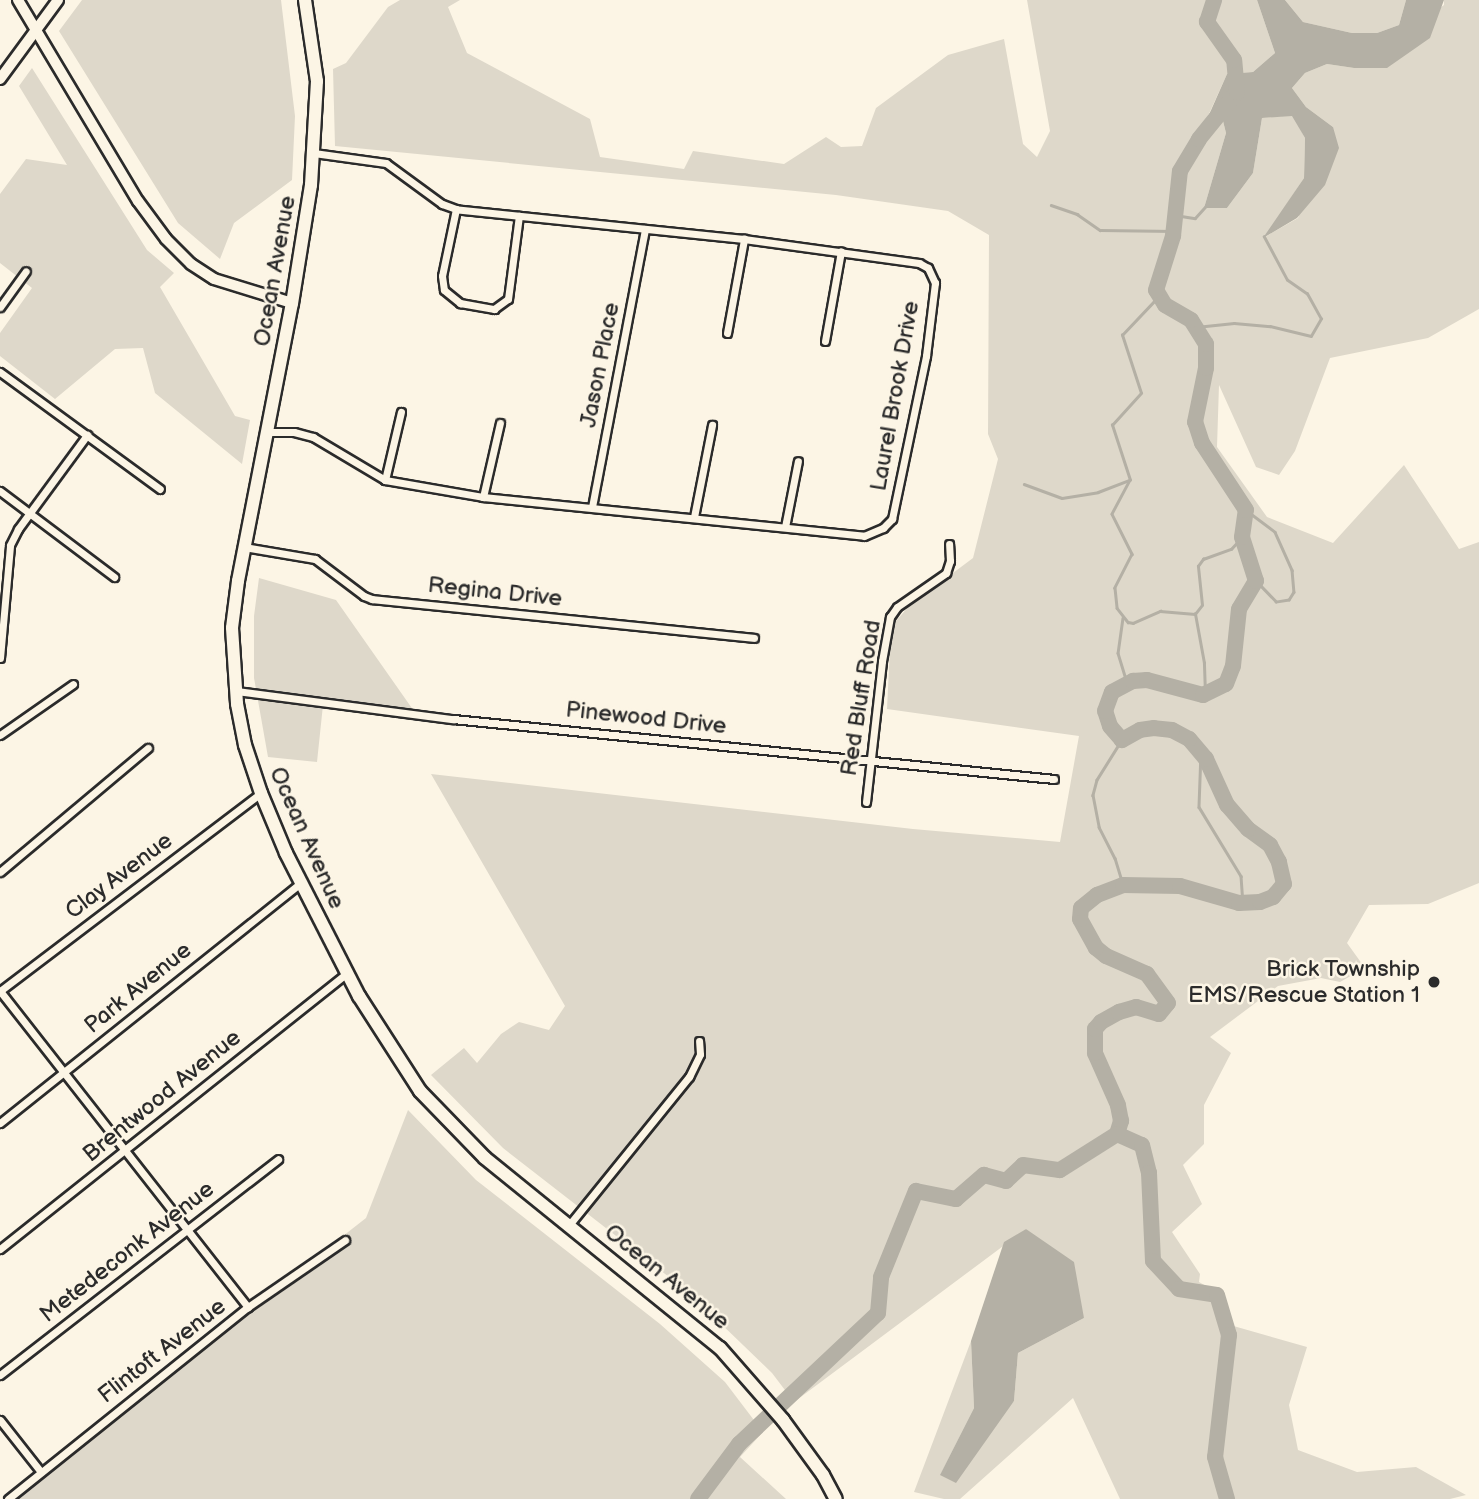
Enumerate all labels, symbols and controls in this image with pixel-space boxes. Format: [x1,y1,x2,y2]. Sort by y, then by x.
street label: Ocean Avenue [248,194,302,348]
street label: Laurel Brook Drive [865,299,925,493]
street label: Jason Place [574,300,626,430]
street label: Regina Drive [426,571,564,613]
street label: Red Bluff Road [835,618,887,778]
street label: Pinewood Drive [564,696,728,740]
street label: Ocean Avenue [263,763,351,913]
street label: Clay Avenue [60,826,178,926]
street label: Park Avenue [79,937,197,1039]
place label: Brick Township EMS/Rescue Station 1 [1188,955,1420,1009]
marker: Brick Township EMS/Rescue Station 1 [1426,974,1442,990]
street label: Brentwood Avenue [77,1024,247,1168]
street label: Metedeconk Avenue [34,1175,220,1329]
street label: Ocean Avenue [599,1218,735,1336]
street label: Flintoft Avenue [93,1293,231,1409]

